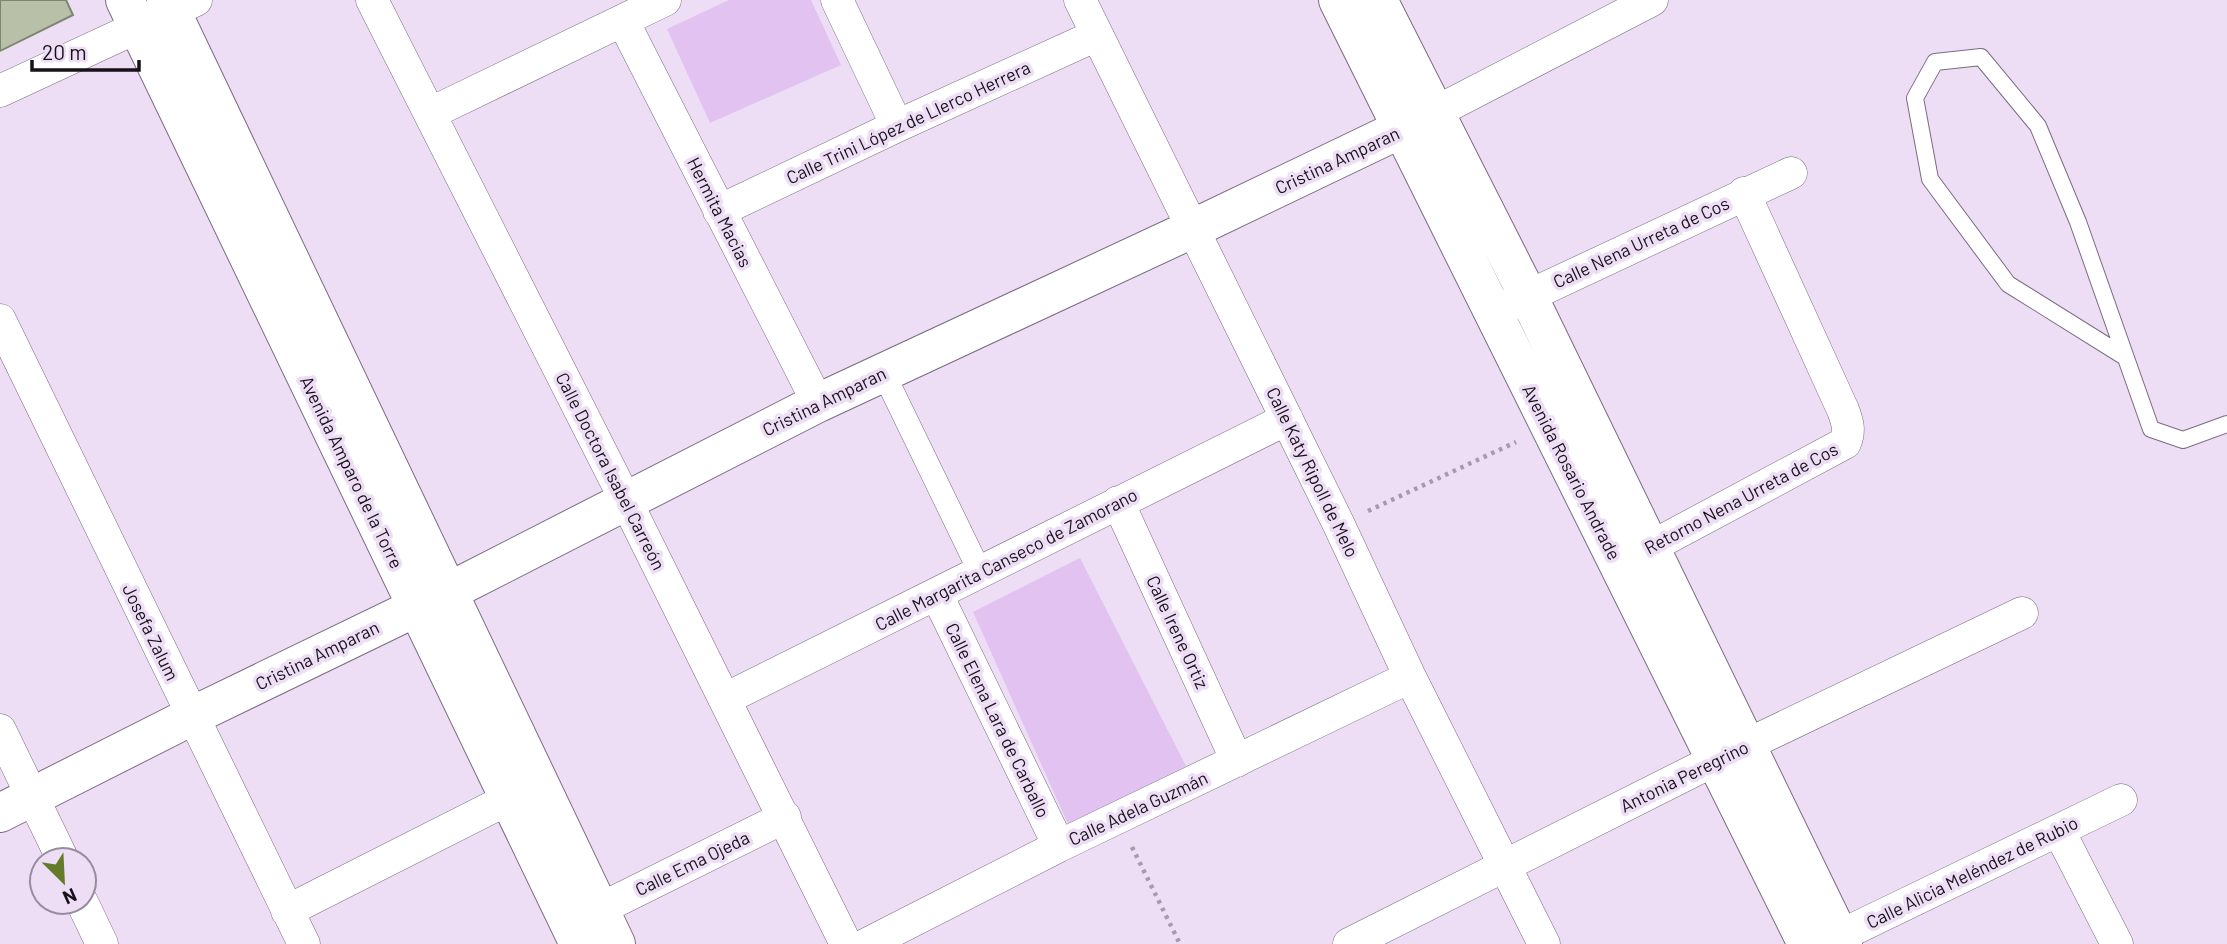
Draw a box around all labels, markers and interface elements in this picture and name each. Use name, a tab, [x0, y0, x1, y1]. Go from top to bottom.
scale bar	[32, 28, 138, 72]
text: 20 m	[42, 39, 87, 64]
street label: Calle Trini López de Llerco Herrera	[783, 56, 1033, 188]
street label: Cristina Amparan	[1271, 122, 1403, 198]
street label: Hermita Macias	[683, 153, 757, 271]
street label: Calle Nena Urreta de Cos	[1550, 192, 1732, 292]
street label: Cristina Amparan	[759, 362, 889, 440]
street label: Calle Doctora Isabel Carreón	[552, 369, 670, 573]
street label: Avenida Amparo de la Torre	[296, 372, 408, 572]
street label: Avenida Rosario Andrade	[1518, 381, 1626, 563]
street label: Calle Katy Ripoll de Melo	[1262, 383, 1364, 561]
street label: Retorno Nena Urreta de Cos	[1640, 438, 1842, 558]
street label: Calle Margarita Canseco de Zamorano	[871, 483, 1141, 635]
street label: Calle Irene Ortiz	[1142, 572, 1214, 692]
street label: Josefa Zalum	[118, 580, 184, 684]
street label: Cristina Amparan	[252, 616, 382, 694]
street label: Calle Elena Lara de Carballo	[941, 619, 1055, 821]
street label: Antonia Peregrino	[1616, 735, 1752, 817]
street label: Calle Adela Guzmán	[1065, 766, 1211, 850]
street label: Calle Alicia Meléndez de Rubio	[1863, 811, 2081, 933]
street label: Calle Ema Ojeda	[631, 826, 753, 900]
north arrow	[28, 846, 98, 916]
text: N	[60, 884, 81, 910]

